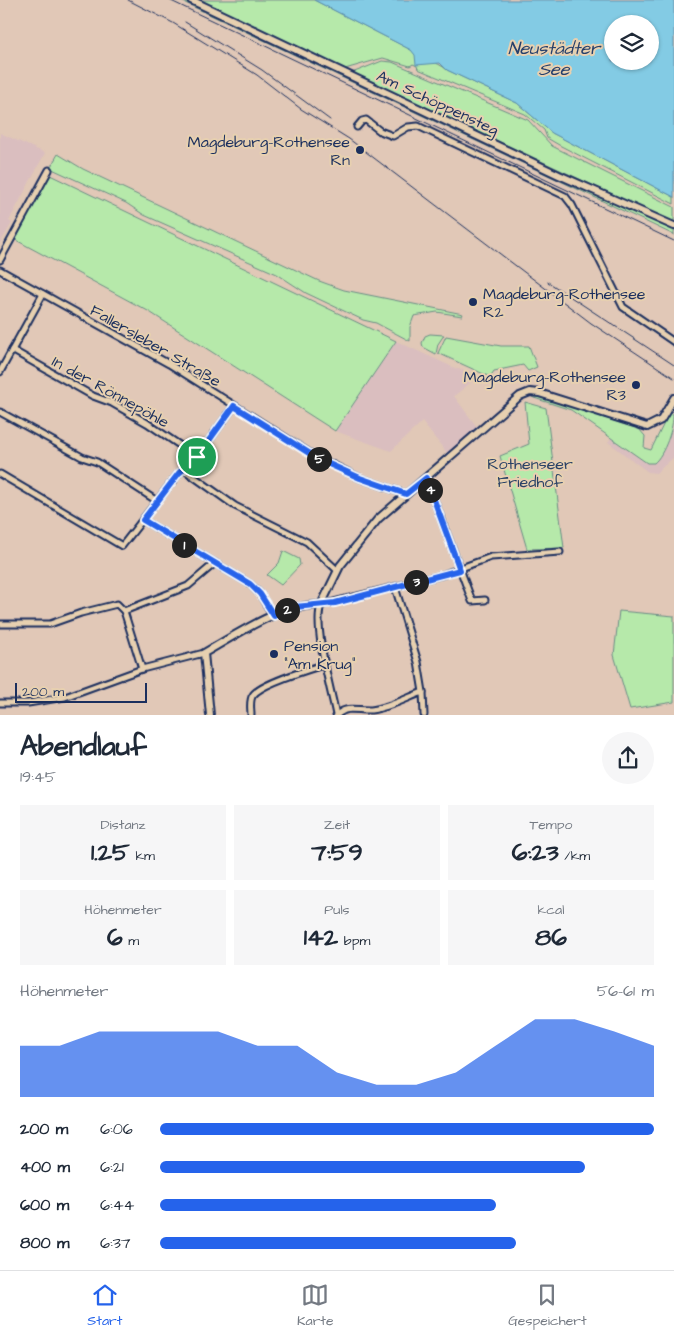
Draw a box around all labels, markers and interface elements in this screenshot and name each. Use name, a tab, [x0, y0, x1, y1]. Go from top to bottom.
map controls	[604, 15, 659, 70]
button: layers	[604, 15, 659, 70]
water label: Neustädter See	[508, 36, 602, 82]
street label: Am Schöppensteg	[373, 65, 502, 142]
place label: Magdeburg-Rothensee Rn	[188, 131, 350, 171]
marker: Magdeburg-Rothensee Rn	[354, 144, 366, 156]
place label: Magdeburg-Rothensee R2	[483, 283, 646, 323]
marker: Magdeburg-Rothensee R2	[467, 296, 479, 308]
street label: Fallersleber Straße	[86, 299, 225, 392]
street label: In der Rönnepöhle	[48, 351, 173, 433]
place label: Magdeburg-Rothensee R3	[464, 366, 626, 406]
marker: Magdeburg-Rothensee R3	[630, 379, 642, 391]
pin	[176, 436, 218, 478]
icon: arrive	[183, 443, 211, 471]
pin: 5	[306, 446, 332, 472]
text: 5	[315, 449, 324, 469]
park label: Rothenseer Friedhof	[487, 453, 573, 493]
pin: 4	[418, 478, 442, 502]
text: 4	[426, 480, 435, 500]
pin: 1	[172, 532, 196, 558]
text: 1	[184, 535, 185, 555]
pin: 3	[404, 570, 428, 594]
text: 3	[413, 572, 420, 592]
pin: 2	[274, 598, 300, 622]
text: 2	[283, 600, 292, 620]
place label: Pension "Am Krug"	[284, 635, 356, 676]
marker: Pension "Am Krug"	[268, 648, 280, 660]
scale bar	[15, 680, 148, 703]
text: 200 m	[22, 682, 64, 702]
text: Abendlauf	[20, 727, 147, 766]
button: share	[602, 732, 654, 784]
text: 19:45	[20, 766, 56, 788]
text: Distanz	[101, 815, 145, 835]
text: Zeit	[324, 815, 350, 835]
text: Tempo	[530, 815, 572, 835]
text: 1.25	[91, 835, 130, 870]
text: 7:59	[311, 835, 363, 870]
text: 6:23	[512, 835, 559, 870]
text: km	[130, 846, 155, 866]
text: /km	[559, 846, 590, 866]
text: Höhenmeter	[84, 900, 162, 920]
text: Puls	[324, 900, 350, 920]
text: kcal	[538, 900, 564, 920]
text: 6	[107, 920, 123, 955]
text: 142	[304, 920, 338, 955]
text: 86	[535, 920, 567, 955]
text: m	[123, 931, 139, 951]
text: bpm	[338, 931, 370, 951]
text: Höhenmeter	[20, 980, 108, 1002]
text: 56–61 m	[597, 980, 654, 1002]
text: 200 m	[20, 1118, 68, 1140]
text: 6:06	[100, 1118, 133, 1140]
text: 400 m	[20, 1156, 70, 1178]
text: 6:21	[100, 1156, 124, 1178]
text: 600 m	[20, 1194, 69, 1216]
text: 6:44	[100, 1194, 134, 1216]
text: 800 m	[20, 1232, 69, 1254]
text: 6:37	[100, 1232, 131, 1254]
tab: Start	[87, 1281, 122, 1331]
tab: Karte	[297, 1281, 334, 1331]
tab: Gespeichert	[508, 1281, 587, 1331]

